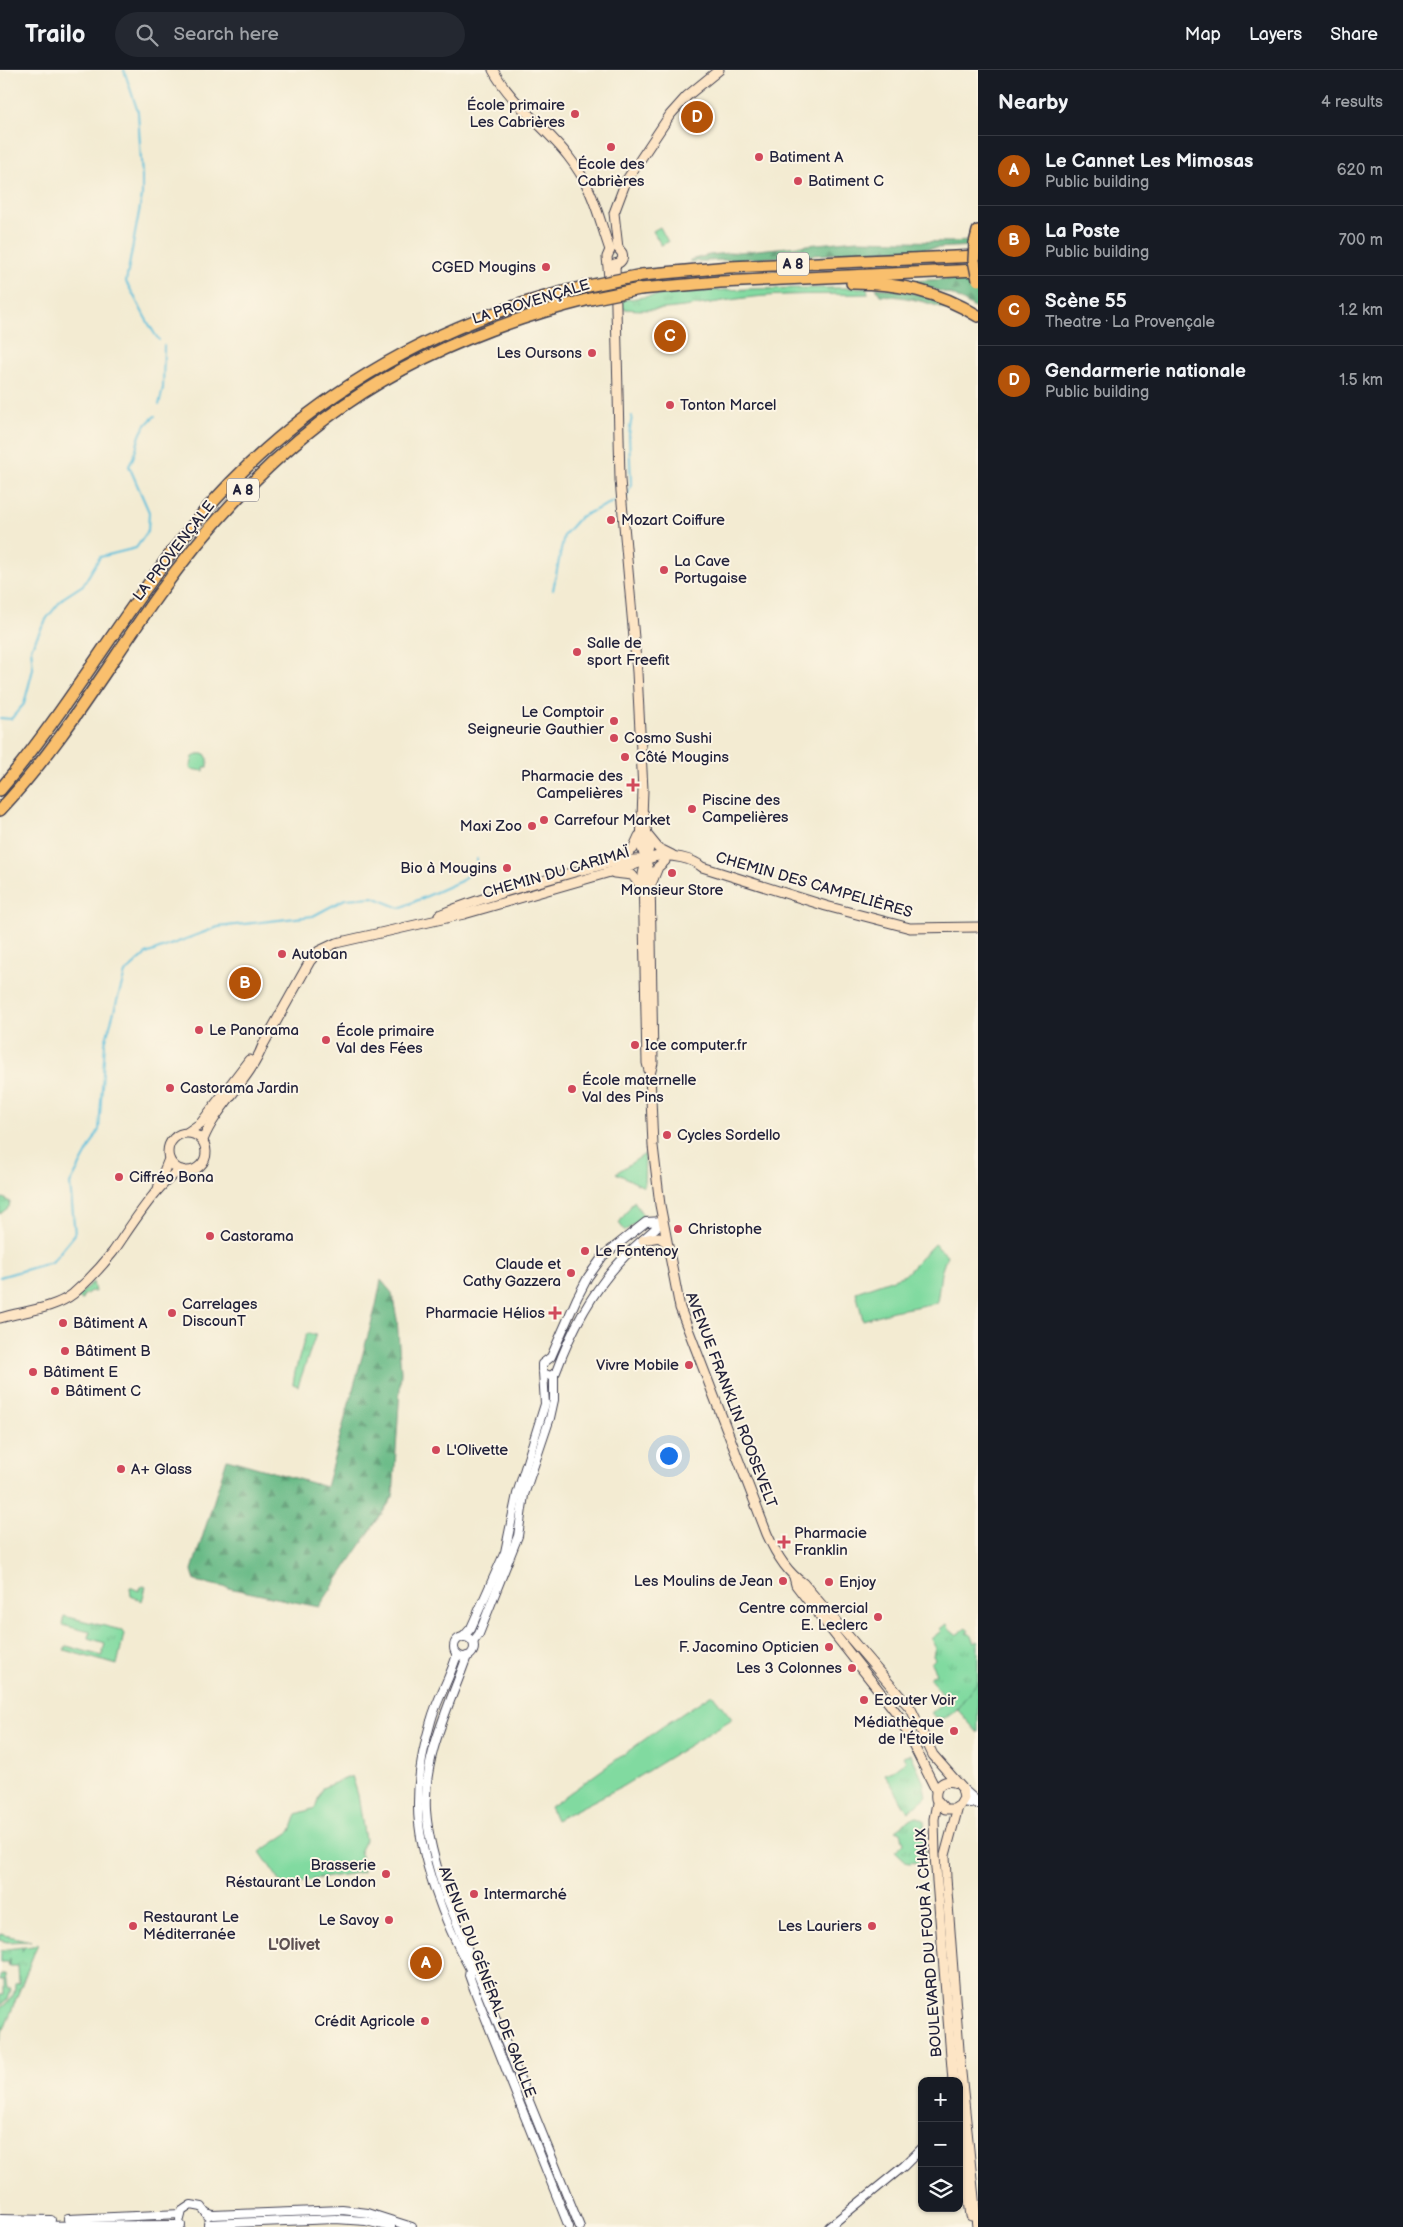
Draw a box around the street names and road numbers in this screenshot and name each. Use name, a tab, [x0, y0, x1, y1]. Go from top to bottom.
road number: A 8	[777, 252, 809, 275]
street label: LA PROVENÇALE	[470, 275, 592, 329]
road number: A 8	[227, 478, 259, 502]
street label: LA PROVENÇALE	[129, 497, 219, 605]
street label: CHEMIN DU CARIMAÏ	[480, 843, 632, 903]
street label: CHEMIN DES CAMPELIÈRES	[713, 848, 915, 922]
street label: AVENUE FRANKLIN ROOSEVELT	[681, 1290, 781, 1510]
street label: BOULEVARD DU FOUR À CHAUX	[911, 1827, 946, 2058]
street label: AVENUE DU GÉNÉRAL DE GAULLE	[434, 1864, 540, 2100]

